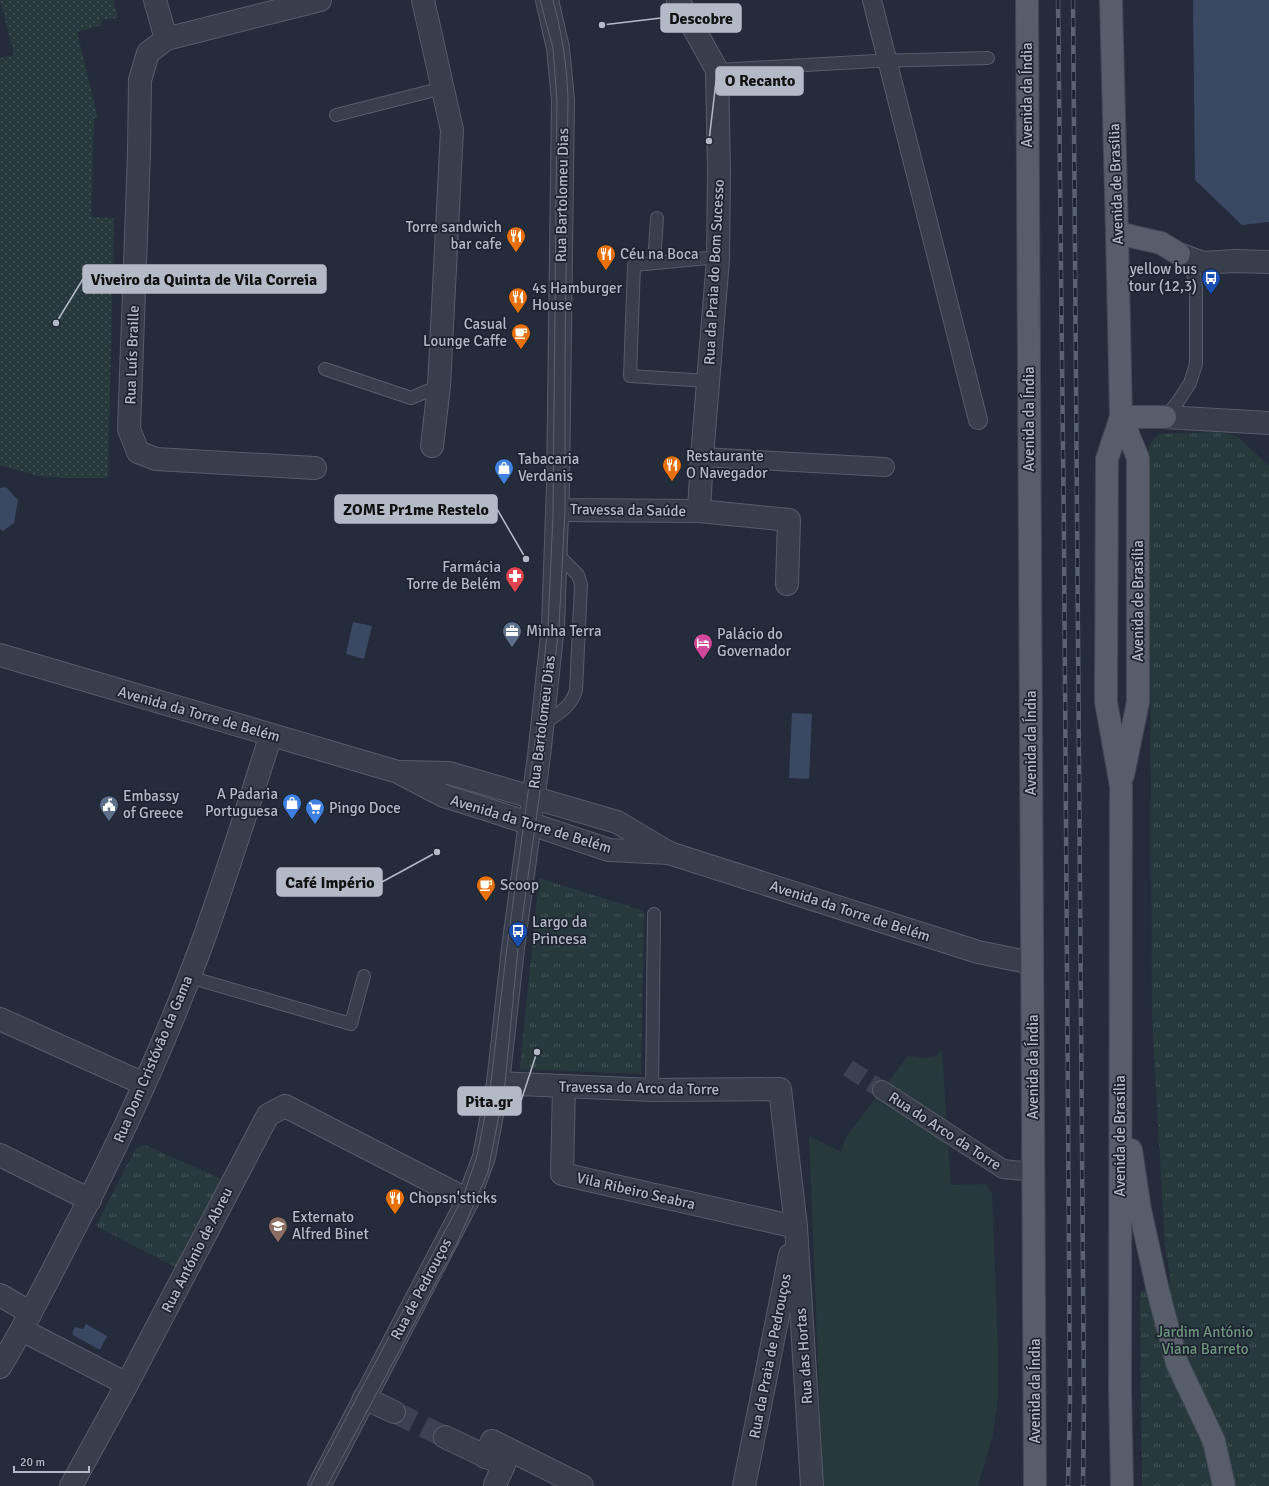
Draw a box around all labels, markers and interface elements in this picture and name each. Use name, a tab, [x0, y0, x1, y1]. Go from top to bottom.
callout: Descobre	[661, 4, 741, 32]
text: Descobre	[669, 9, 733, 29]
street label: Avenida da Índia	[1017, 42, 1036, 148]
callout: O Recanto	[716, 67, 803, 95]
text: O Recanto	[725, 71, 795, 91]
street label: Avenida de Brasília	[1105, 123, 1127, 245]
street label: Rua Bartolomeu Dias	[552, 127, 572, 262]
street label: Rua da Praia do Bom Sucesso	[700, 178, 728, 365]
place label: Torre sandwich bar cafe	[406, 218, 502, 253]
restaurant icon: Torre sandwich bar cafe	[505, 225, 527, 253]
restaurant icon: Céu na Boca	[595, 243, 617, 271]
place label: Céu na Boca	[620, 245, 699, 263]
place label: yellow bus tour (12,3)	[1129, 260, 1197, 295]
callout: Viveiro da Quinta de Vila Correia	[83, 265, 326, 293]
bus stop icon: yellow bus tour (12,3)	[1200, 267, 1222, 295]
text: Viveiro da Quinta de Vila Correia	[91, 270, 317, 290]
place label: 4s Hamburger House	[532, 279, 623, 314]
restaurant icon: 4s Hamburger House	[507, 286, 529, 314]
street label: Rua Luís Braille	[121, 305, 143, 405]
place label: Casual Lounge Caffe	[423, 315, 507, 350]
cafe icon: Casual Lounge Caffe	[510, 322, 532, 350]
street label: Avenida da Índia	[1019, 366, 1038, 472]
place label: Restaurante O Navegador	[686, 447, 768, 482]
place label: Tabacaria Verdanis	[518, 450, 579, 485]
restaurant icon: Restaurante O Navegador	[661, 454, 683, 482]
shop icon: Tabacaria Verdanis	[493, 457, 515, 485]
callout: ZOME Pr1me Restelo	[335, 495, 497, 523]
text: ZOME Pr1me Restelo	[343, 500, 489, 520]
street label: Travessa da Saúde	[570, 500, 686, 520]
street label: Avenida de Brasília	[1129, 540, 1147, 662]
place label: Farmácia Torre de Belém	[406, 558, 501, 593]
pharmacy icon: Farmácia Torre de Belém	[504, 565, 526, 593]
office icon: Minha Terra	[501, 620, 523, 648]
place label: Minha Terra	[526, 622, 602, 640]
place label: Palácio do Governador	[717, 625, 791, 660]
hotel icon: Palácio do Governador	[692, 632, 714, 660]
street label: Rua Bartolomeu Dias	[525, 654, 559, 790]
street label: Avenida da Torre de Belém	[116, 682, 282, 746]
street label: Avenida da Índia	[1021, 690, 1040, 796]
place label: A Padaria Portuguesa	[205, 785, 278, 820]
place label: Embassy of Greece	[123, 787, 183, 822]
street label: Avenida da Torre de Belém	[448, 791, 614, 857]
shop icon: A Padaria Portuguesa	[281, 792, 303, 820]
public building icon: Embassy of Greece	[98, 794, 120, 822]
supermarket icon: Pingo Doce	[304, 797, 326, 825]
place label: Pingo Doce	[329, 799, 401, 817]
callout: Café Império	[277, 868, 382, 896]
text: Café Império	[285, 873, 375, 893]
cafe icon: Scoop	[475, 874, 497, 902]
place label: Scoop	[500, 876, 539, 894]
street label: Avenida da Torre de Belém	[768, 877, 933, 945]
place label: Largo da Princesa	[532, 913, 587, 948]
bus stop icon: Largo da Princesa	[507, 920, 529, 948]
street label: Rua Dom Cristóvão da Gama	[110, 973, 196, 1145]
street label: Avenida da Índia	[1023, 1014, 1042, 1120]
street label: Avenida de Brasília	[1111, 1075, 1129, 1197]
street label: Travessa do Arco da Torre	[559, 1078, 719, 1098]
callout: Pita.gr	[458, 1087, 521, 1115]
street label: Rua do Arco da Torre	[885, 1088, 1005, 1174]
text: Pita.gr	[465, 1092, 514, 1112]
street label: Vila Ribeiro Seabra	[575, 1169, 697, 1213]
street label: Rua António de Abreu	[158, 1184, 236, 1316]
restaurant icon: Chopsn'sticks	[384, 1187, 406, 1215]
place label: Chopsn'sticks	[409, 1189, 497, 1207]
place label: Externato Alfred Binet	[292, 1208, 369, 1243]
school or university icon: Externato Alfred Binet	[267, 1215, 289, 1243]
street label: Rua de Pedrouços	[387, 1235, 456, 1343]
street label: Rua da Praia de Pedrouços	[745, 1272, 795, 1440]
street label: Rua das Hortas	[792, 1307, 816, 1405]
park label: Jardim António Viana Barreto	[1157, 1323, 1254, 1358]
street label: Avenida da Índia	[1025, 1338, 1044, 1444]
scale bar	[14, 1448, 89, 1474]
text: 20 m	[20, 1455, 45, 1470]

